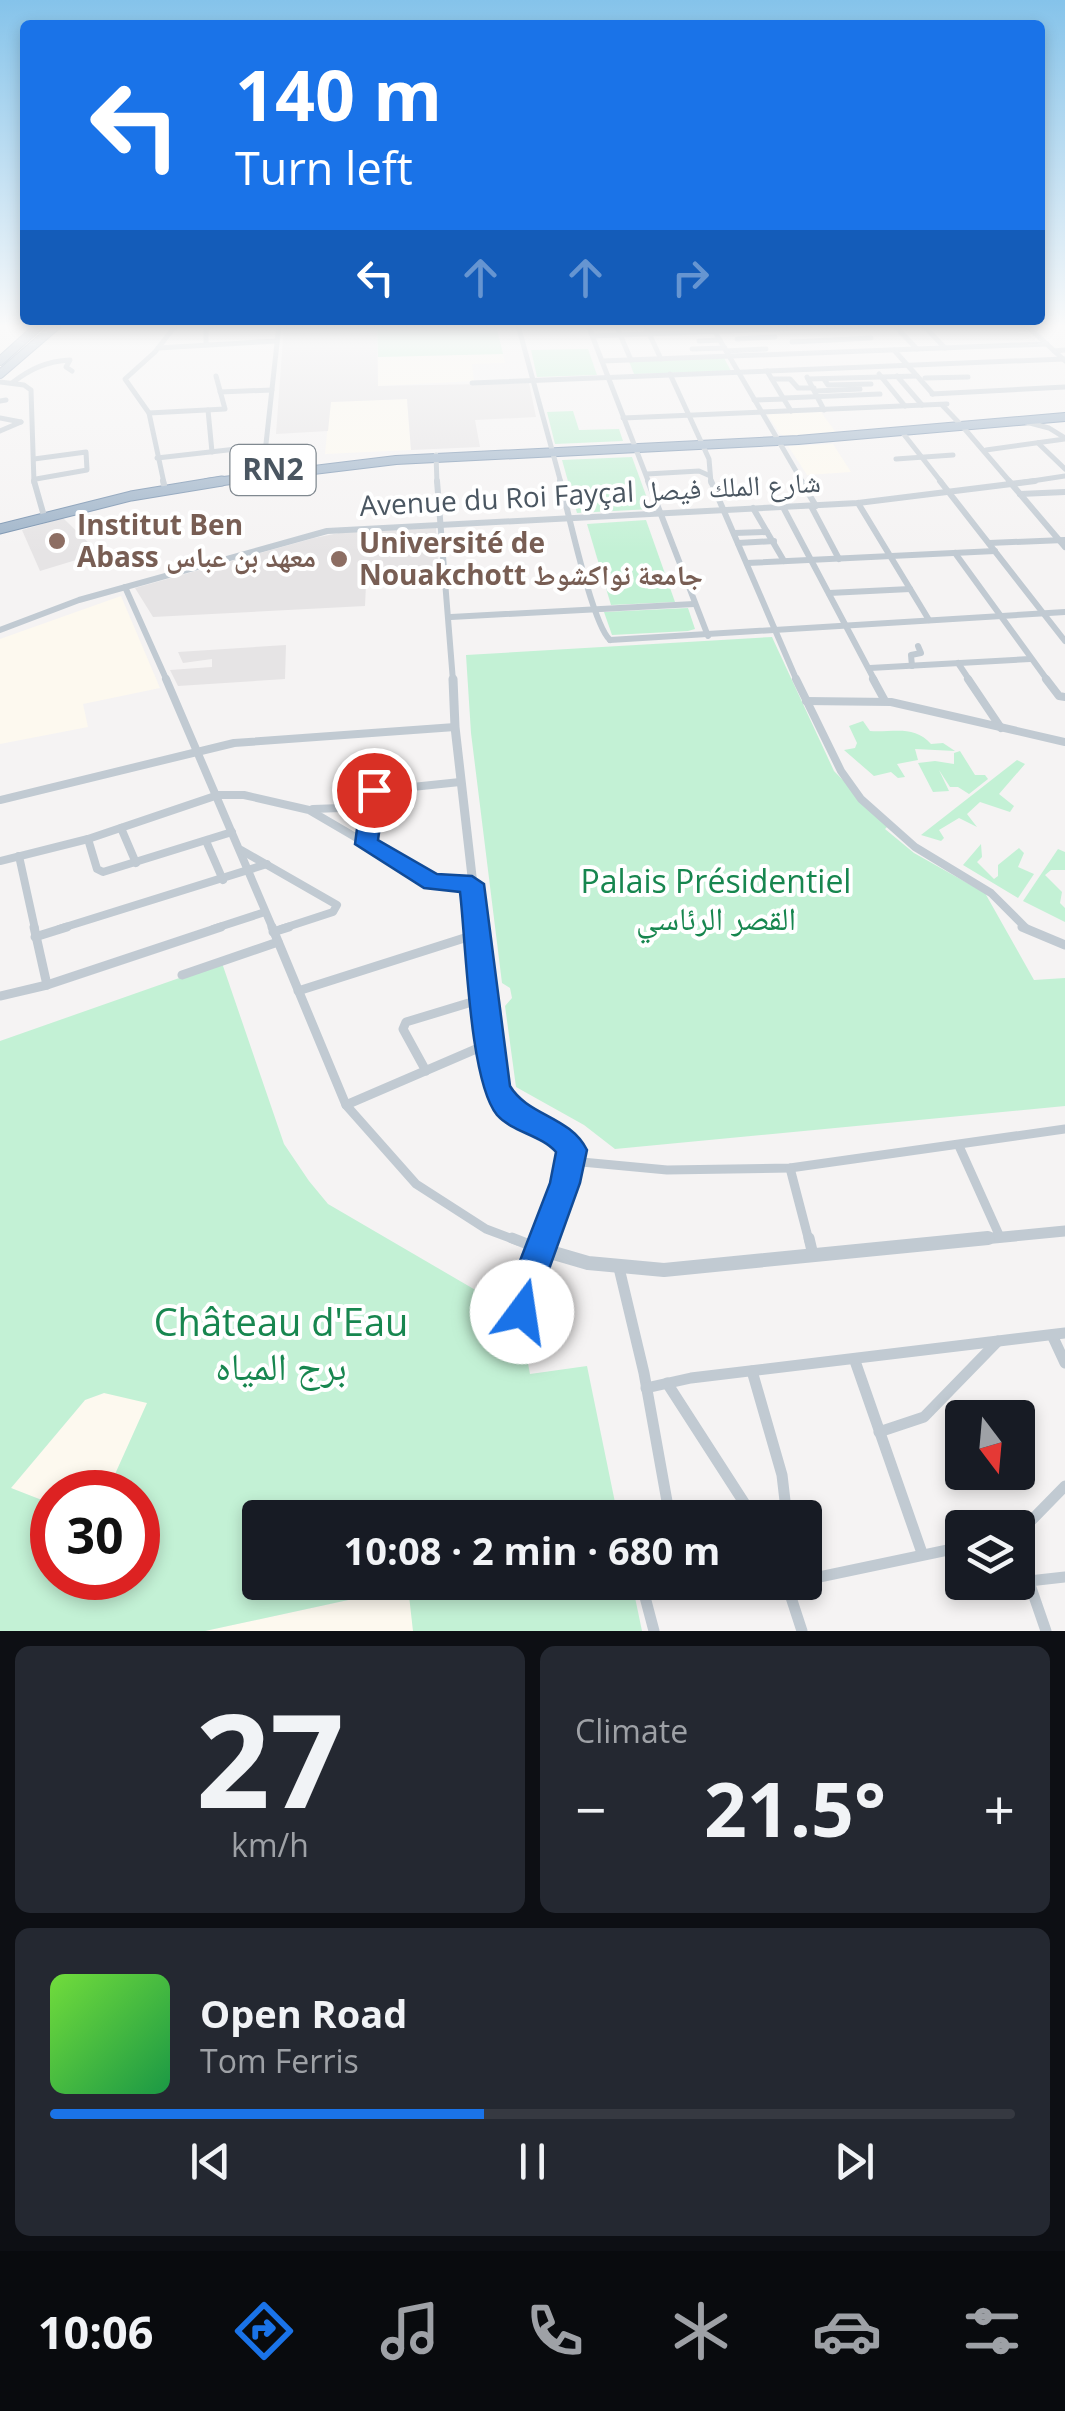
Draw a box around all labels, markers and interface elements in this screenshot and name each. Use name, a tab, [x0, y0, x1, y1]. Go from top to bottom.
text: 140 m	[235, 46, 442, 142]
icon: left	[70, 60, 200, 190]
text: Turn left	[235, 137, 413, 198]
icon: left	[348, 250, 403, 305]
icon: ahead	[453, 250, 508, 305]
icon: ahead	[558, 250, 613, 305]
icon: right	[663, 250, 718, 305]
road number: RN2	[230, 445, 316, 495]
street label: Avenue du Roi Fayçal شارع الملك فيصل	[358, 462, 822, 524]
place label: Institut Ben Abass معهد بن عباس	[77, 505, 316, 575]
place label: Université de Nouakchott جامعة نواكشوط	[359, 523, 703, 593]
marker: Institut Ben Abass معهد بن عباس	[46, 530, 68, 552]
marker: Université de Nouakchott جامعة نواكشوط	[328, 548, 350, 570]
pin	[332, 748, 417, 833]
icon: arrive	[347, 763, 402, 818]
park label: Palais Présidentiel القصر الرئاسي	[581, 859, 851, 944]
position arrow	[470, 1260, 574, 1364]
park label: Château d'Eau برج المياه	[154, 1295, 408, 1391]
north arrow	[945, 1400, 1035, 1490]
map controls	[945, 1400, 1035, 1600]
speed limit sign: 30	[30, 1470, 160, 1600]
button: layers	[945, 1510, 1035, 1600]
text: 10:08 · 2 min · 680 m	[344, 1524, 720, 1576]
text: 27	[196, 1669, 344, 1846]
text: Climate	[575, 1709, 688, 1752]
text: 21.5°	[704, 1757, 886, 1859]
text: −	[575, 1771, 606, 1846]
text: +	[984, 1771, 1015, 1846]
text: km/h	[231, 1823, 309, 1866]
text: Open Road	[200, 1987, 407, 2039]
text: Tom Ferris	[200, 2039, 359, 2082]
icon: previous	[183, 2134, 238, 2189]
icon: pause	[505, 2134, 560, 2189]
icon: next	[827, 2134, 882, 2189]
icon: directions	[229, 2296, 299, 2366]
icon: music	[375, 2296, 445, 2366]
icon: phone	[520, 2296, 590, 2366]
icon: climate	[666, 2296, 736, 2366]
icon: car	[812, 2296, 882, 2366]
icon: filters	[957, 2296, 1027, 2366]
text: 10:06	[38, 2301, 154, 2362]

